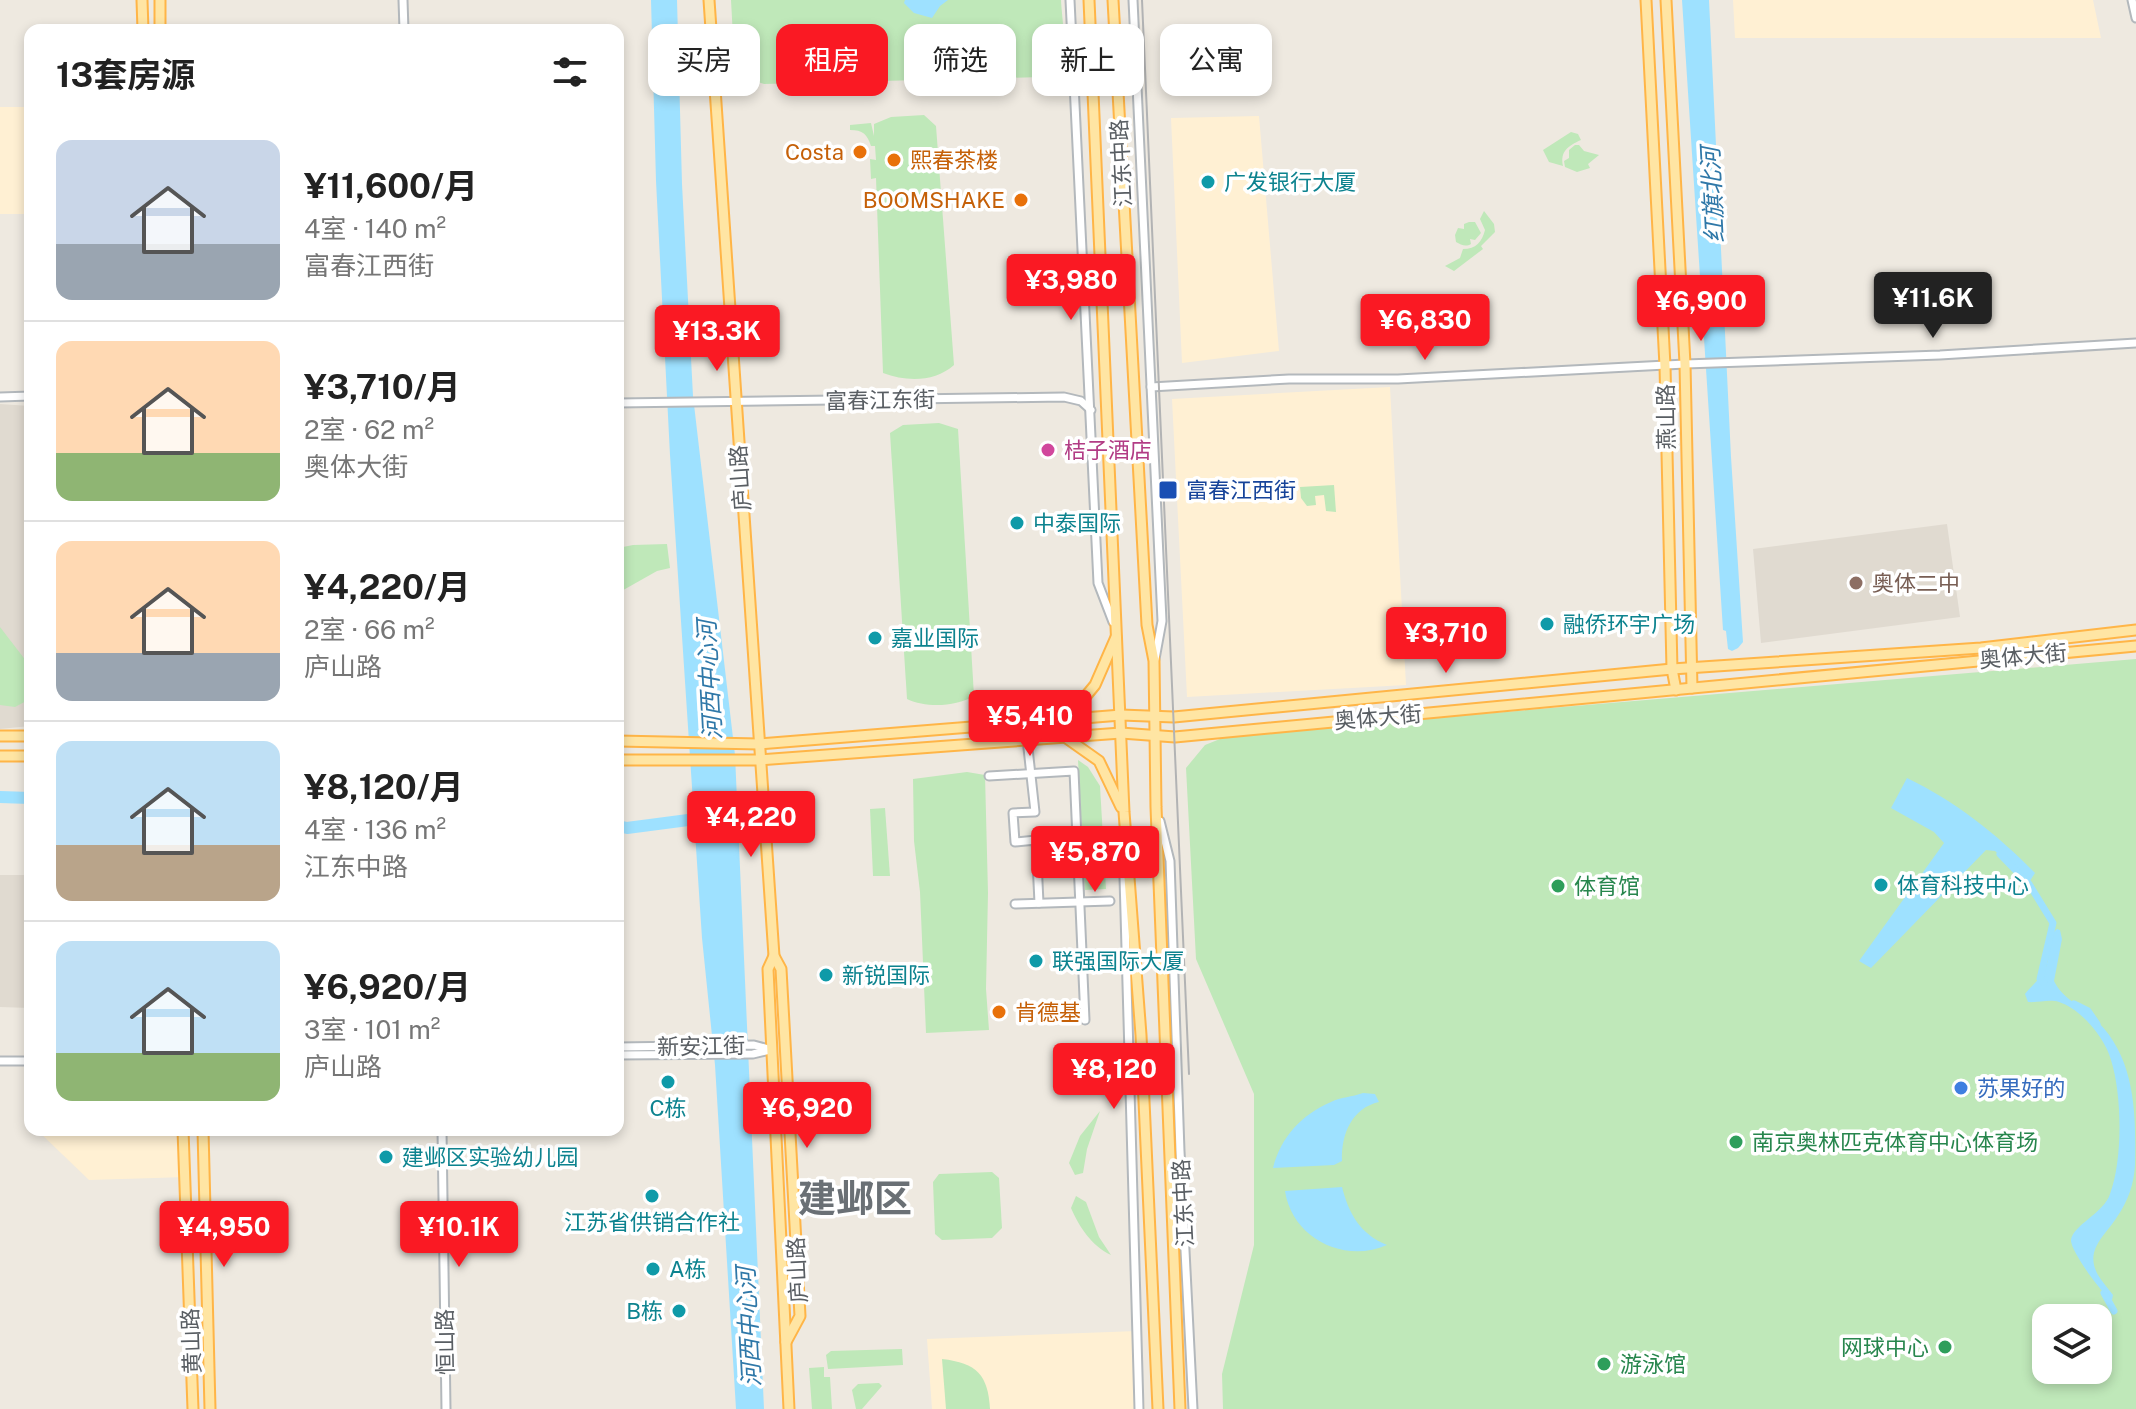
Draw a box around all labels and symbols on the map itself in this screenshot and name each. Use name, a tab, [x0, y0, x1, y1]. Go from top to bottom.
street label: 江东中路	[1106, 118, 1136, 208]
place label: Costa	[785, 139, 844, 165]
water label: 红旗北河	[1695, 142, 1728, 244]
marker: Costa	[851, 143, 869, 161]
place label: 熙春茶楼	[910, 147, 998, 173]
marker: 熙春茶楼	[885, 151, 903, 169]
place label: 广发银行大厦	[1224, 169, 1356, 195]
marker: 广发银行大厦	[1199, 173, 1217, 191]
place label: BOOMSHAKE	[863, 187, 1005, 213]
marker: BOOMSHAKE	[1012, 191, 1030, 209]
pin: ¥3,980	[1006, 254, 1136, 322]
pin: ¥11.6K	[1868, 272, 1998, 340]
pin: ¥6,900	[1636, 275, 1766, 343]
pin: ¥6,830	[1360, 294, 1490, 362]
pin: ¥13.3K	[652, 305, 782, 373]
street label: 燕山路	[1652, 384, 1680, 450]
street label: 富春江东街	[825, 386, 935, 414]
place label: 桔子酒店	[1064, 437, 1152, 463]
marker: 桔子酒店	[1039, 441, 1057, 459]
street label: 庐山路	[725, 444, 755, 512]
place label: 富春江西街	[1186, 477, 1296, 503]
marker: 富春江西街	[1157, 479, 1179, 501]
place label: 中泰国际	[1033, 510, 1121, 536]
marker: 中泰国际	[1008, 514, 1026, 532]
place label: 奥体二中	[1872, 570, 1960, 596]
marker: 奥体二中	[1847, 574, 1865, 592]
pin: ¥3,710	[1381, 607, 1511, 675]
place label: 融侨环宇广场	[1563, 611, 1695, 637]
water label: 河西中心河	[692, 615, 726, 741]
marker: 融侨环宇广场	[1538, 615, 1556, 633]
place label: 嘉业国际	[891, 625, 979, 651]
marker: 嘉业国际	[866, 629, 884, 647]
street label: 奥体大街	[1978, 639, 2068, 673]
pin: ¥5,410	[965, 690, 1095, 758]
street label: 奥体大街	[1333, 700, 1423, 734]
pin: ¥4,220	[686, 791, 816, 859]
pin: ¥5,870	[1030, 826, 1160, 894]
place label: 体育科技中心	[1897, 872, 2029, 898]
place label: 体育馆	[1574, 873, 1640, 899]
marker: 体育科技中心	[1872, 876, 1890, 894]
marker: 体育馆	[1549, 877, 1567, 895]
place label: 联强国际大厦	[1052, 948, 1184, 974]
marker: 联强国际大厦	[1027, 952, 1045, 970]
place label: 新锐国际	[842, 962, 930, 988]
marker: 新锐国际	[817, 966, 835, 984]
place label: 肯德基	[1015, 999, 1081, 1025]
marker: 肯德基	[990, 1003, 1008, 1021]
street label: 新安江街	[657, 1032, 745, 1060]
pin: ¥8,120	[1049, 1043, 1179, 1111]
marker: C栋	[659, 1073, 677, 1091]
place label: 苏果好的	[1977, 1075, 2065, 1101]
marker: 苏果好的	[1952, 1079, 1970, 1097]
pin: ¥6,920	[742, 1082, 872, 1150]
place label: C栋	[649, 1095, 687, 1121]
place label: 南京奥林匹克体育中心体育场	[1752, 1129, 2038, 1155]
marker: 南京奥林匹克体育中心体育场	[1727, 1133, 1745, 1151]
place label: 建邺区实验幼儿园	[402, 1144, 578, 1170]
marker: 建邺区实验幼儿园	[377, 1148, 395, 1166]
street label: 江东中路	[1168, 1158, 1198, 1248]
district label: 建邺区	[798, 1176, 912, 1221]
marker: 江苏省供销合作社	[643, 1187, 661, 1205]
pin: ¥4,950	[159, 1201, 289, 1269]
pin: ¥10.1K	[394, 1201, 524, 1269]
place label: 江苏省供销合作社	[564, 1209, 740, 1235]
street label: 庐山路	[782, 1236, 812, 1304]
place label: A栋	[669, 1256, 707, 1282]
marker: A栋	[644, 1260, 662, 1278]
water label: 河西中心河	[731, 1262, 765, 1388]
place label: B栋	[626, 1298, 663, 1324]
marker: B栋	[670, 1302, 688, 1320]
street label: 黄山路	[177, 1308, 205, 1374]
street label: 恒山路	[431, 1309, 459, 1375]
place label: 网球中心	[1841, 1334, 1929, 1360]
marker: 网球中心	[1936, 1338, 1954, 1356]
place label: 游泳馆	[1620, 1351, 1686, 1377]
marker: 游泳馆	[1595, 1355, 1613, 1373]

